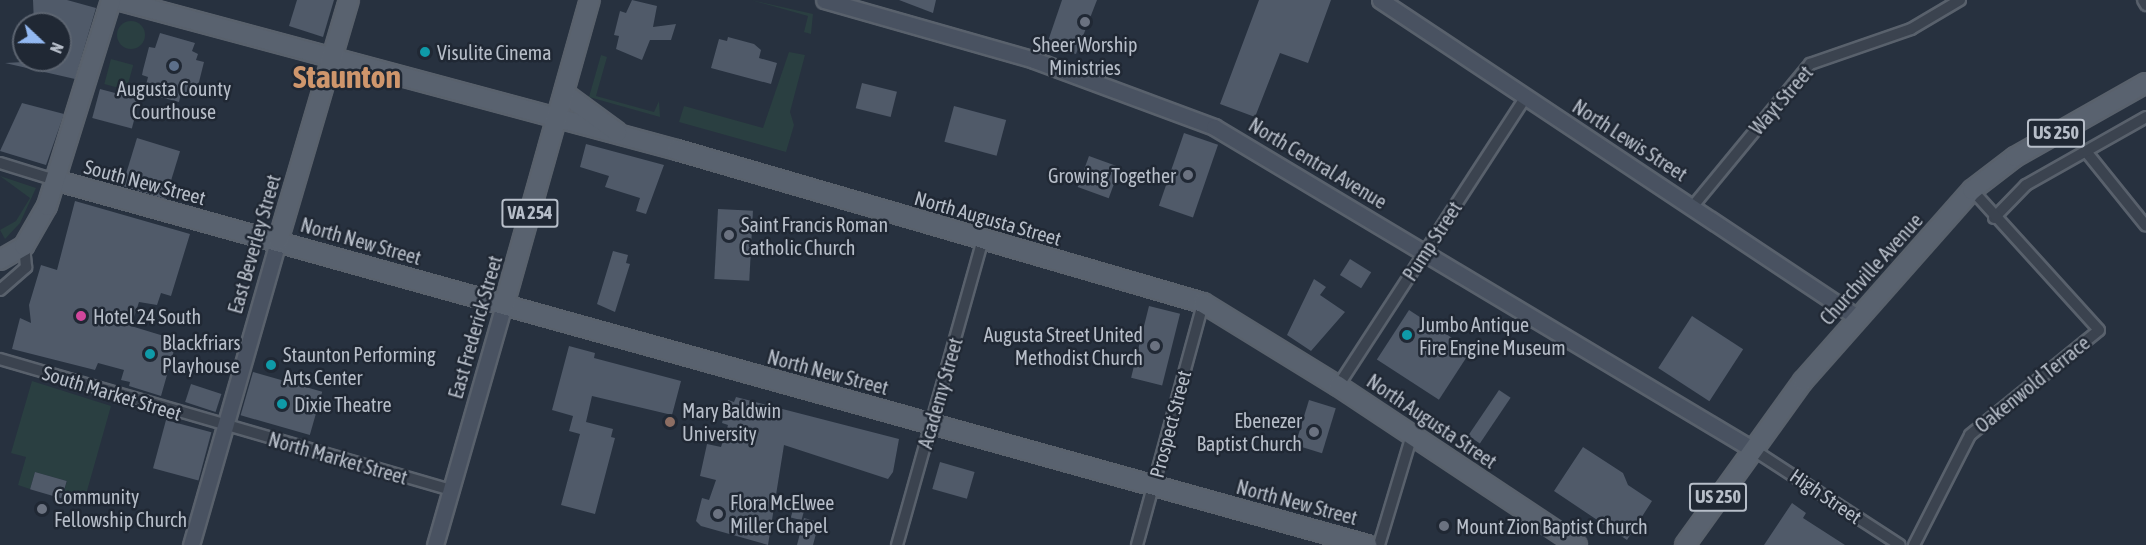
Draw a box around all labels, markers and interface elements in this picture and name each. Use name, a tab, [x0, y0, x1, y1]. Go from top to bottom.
north arrow	[12, 12, 72, 72]
marker: Sheer Worship Ministries	[1078, 15, 1092, 29]
place label: Sheer Worship Ministries	[1033, 32, 1137, 79]
text: N	[47, 40, 67, 56]
place label: Visulite Cinema	[437, 40, 551, 64]
marker: Visulite Cinema	[418, 45, 432, 59]
district label: Staunton	[293, 58, 401, 96]
marker: Augusta County Courthouse	[167, 59, 181, 73]
street label: Wayt Street	[1744, 60, 1818, 140]
place label: Augusta County Courthouse	[117, 76, 231, 123]
street label: North Lewis Street	[1568, 94, 1692, 186]
street label: North Central Avenue	[1245, 112, 1391, 214]
road number: US 250	[2026, 118, 2086, 148]
street label: South New Street	[82, 154, 208, 210]
place label: Growing Together	[1048, 163, 1176, 187]
marker: Growing Together	[1181, 168, 1195, 182]
street label: East Beverley Street	[223, 172, 285, 316]
street label: North Augusta Street	[912, 186, 1064, 250]
street label: Pump Street	[1397, 197, 1467, 285]
road number: VA 254	[500, 198, 560, 228]
street label: Churchville Avenue	[1815, 208, 1927, 330]
street label: North New Street	[298, 212, 424, 270]
place label: Saint Francis Roman Catholic Church	[741, 212, 888, 259]
marker: Saint Francis Roman Catholic Church	[722, 228, 736, 242]
street label: East Frederick Street	[443, 253, 507, 401]
place label: Hotel 24 South	[93, 304, 201, 328]
marker: Hotel 24 South	[74, 309, 88, 323]
place label: Jumbo Antique Fire Engine Museum	[1419, 312, 1566, 359]
place label: Augusta Street United Methodist Church	[984, 322, 1143, 369]
marker: Jumbo Antique Fire Engine Museum	[1400, 328, 1414, 342]
place label: Blackfriars Playhouse	[162, 330, 241, 377]
street label: Oakenwold Terrace	[1970, 330, 2094, 438]
street label: Academy Street	[913, 335, 967, 451]
marker: Augusta Street United Methodist Church	[1148, 339, 1162, 353]
place label: Staunton Performing Arts Center	[283, 342, 436, 389]
street label: North New Street	[765, 344, 891, 400]
marker: Blackfriars Playhouse	[143, 347, 157, 361]
marker: Staunton Performing Arts Center	[264, 358, 278, 372]
street label: South Market Street	[40, 360, 184, 426]
street label: Prospect Street	[1144, 368, 1196, 480]
street label: North Augusta Street	[1362, 369, 1502, 473]
place label: Dixie Theatre	[294, 392, 391, 416]
marker: Dixie Theatre	[275, 397, 289, 411]
place label: Mary Baldwin University	[682, 398, 781, 445]
place label: Ebenezer Baptist Church	[1196, 408, 1302, 455]
marker: Mary Baldwin University	[663, 415, 677, 429]
marker: Ebenezer Baptist Church	[1307, 425, 1321, 439]
street label: North Market Street	[266, 427, 410, 489]
street label: High Street	[1786, 463, 1866, 529]
street label: North New Street	[1234, 474, 1360, 530]
road number: US 250	[1688, 482, 1748, 512]
place label: Community Fellowship Church	[54, 485, 187, 532]
place label: Flora McElwee Miller Chapel	[730, 490, 834, 537]
marker: Community Fellowship Church	[35, 502, 49, 516]
marker: Flora McElwee Miller Chapel	[711, 507, 725, 521]
place label: Mount Zion Baptist Church	[1456, 514, 1648, 538]
marker: Mount Zion Baptist Church	[1437, 519, 1451, 533]

